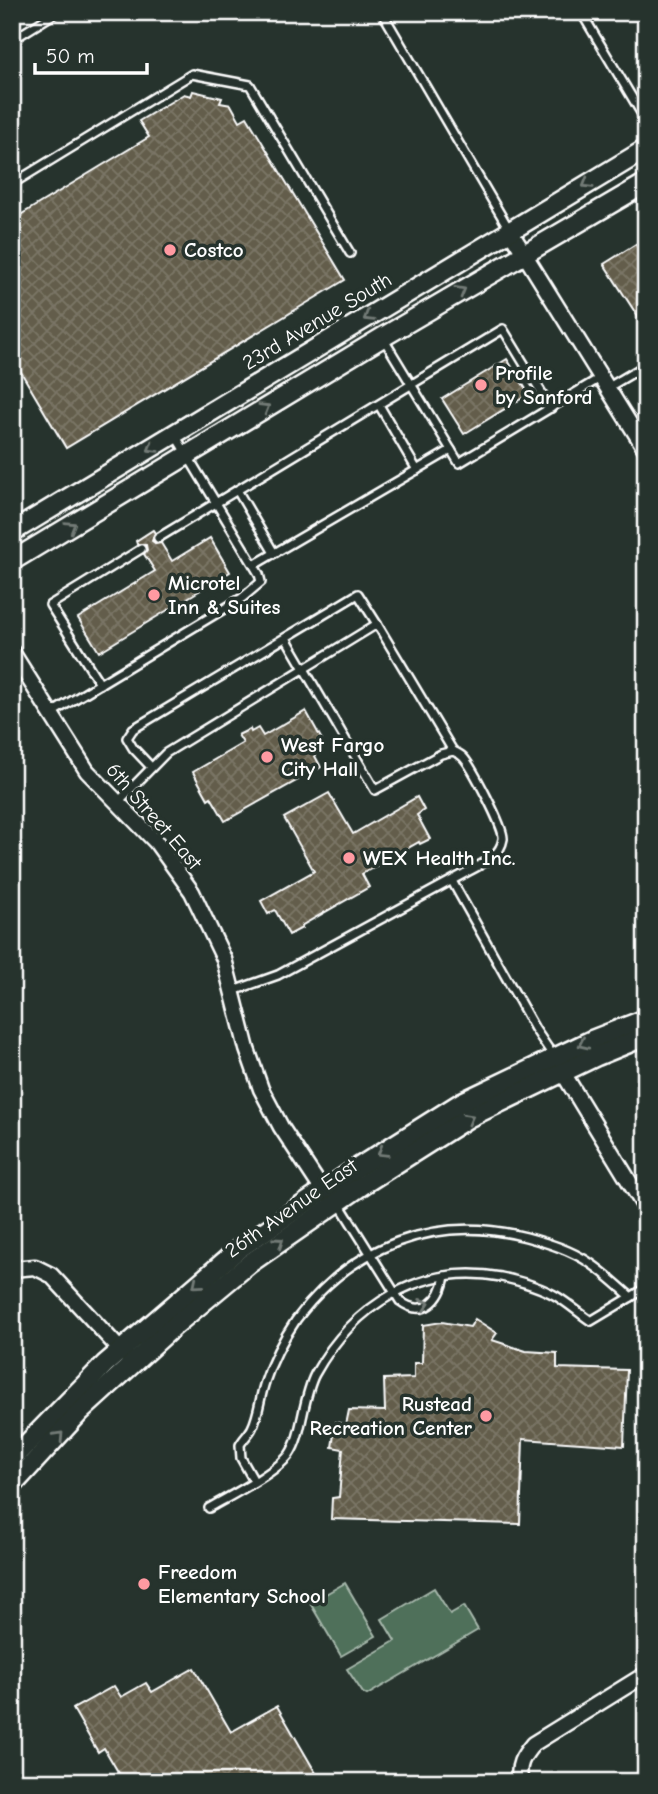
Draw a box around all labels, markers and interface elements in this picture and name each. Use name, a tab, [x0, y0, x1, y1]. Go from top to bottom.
scale bar	[35, 32, 147, 76]
text: 50 m	[46, 44, 95, 68]
one-way arrow	[582, 176, 595, 189]
place label: Costco	[184, 238, 244, 262]
marker: Costco	[162, 242, 178, 258]
street label: 23rd Avenue South	[238, 267, 396, 375]
one-way arrow	[453, 287, 466, 300]
one-way arrow	[362, 309, 375, 322]
place label: Profile by Sanford	[495, 361, 592, 409]
marker: Profile by Sanford	[473, 377, 489, 393]
one-way arrow	[258, 404, 271, 417]
one-way arrow	[147, 439, 160, 452]
one-way arrow	[63, 521, 76, 534]
place label: Microtel Inn & Suites	[168, 571, 281, 619]
marker: Microtel Inn & Suites	[146, 587, 162, 603]
place label: West Fargo City Hall	[281, 733, 385, 781]
marker: West Fargo City Hall	[259, 749, 275, 765]
street label: 6th Street East	[101, 758, 207, 875]
place label: WEX Health Inc.	[363, 846, 516, 870]
marker: WEX Health Inc.	[341, 850, 357, 866]
one-way arrow	[577, 1036, 590, 1050]
one-way arrow	[462, 1113, 475, 1127]
one-way arrow	[377, 1143, 390, 1156]
street label: 26th Avenue East	[220, 1153, 363, 1263]
one-way arrow	[271, 1238, 284, 1250]
one-way arrow	[193, 1276, 206, 1288]
one-way arrow	[418, 1298, 431, 1312]
place label: Rustead Recreation Center	[310, 1392, 473, 1440]
marker: Rustead Recreation Center	[478, 1408, 494, 1424]
one-way arrow	[50, 1431, 63, 1444]
place label: Freedom Elementary School	[158, 1560, 326, 1608]
marker: Freedom Elementary School	[136, 1576, 152, 1592]

